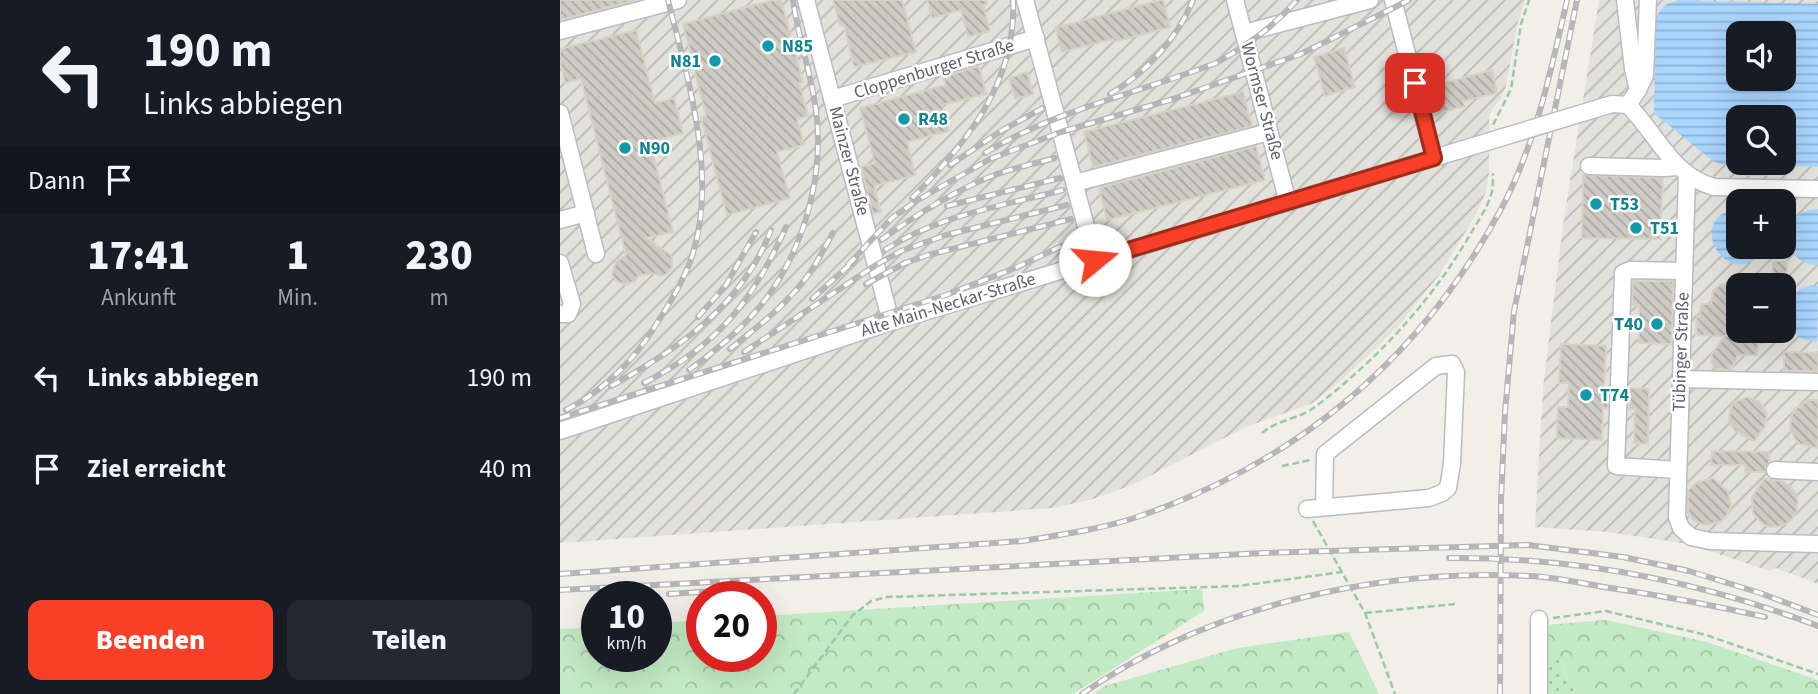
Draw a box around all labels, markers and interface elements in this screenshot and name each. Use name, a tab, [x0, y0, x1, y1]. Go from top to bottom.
text: 190 m	[143, 16, 272, 86]
map controls	[1726, 21, 1796, 343]
button: sound	[1726, 21, 1796, 91]
icon: left	[28, 28, 119, 119]
street label: Cloppenburger Straße	[851, 33, 1017, 105]
place label: N85	[782, 34, 813, 59]
marker: N85	[760, 38, 776, 54]
street label: Wormser Straße	[1234, 39, 1290, 163]
place label: N81	[670, 49, 701, 74]
marker: N81	[707, 53, 723, 69]
pin	[1385, 53, 1445, 113]
icon: arrive	[1396, 64, 1434, 102]
text: Links abbiegen	[143, 81, 344, 127]
street label: Mainzer Straße	[822, 104, 876, 218]
button: search	[1726, 105, 1796, 175]
place label: R48	[918, 107, 948, 132]
marker: R48	[896, 111, 912, 127]
place label: N90	[639, 136, 670, 161]
marker: N90	[617, 140, 633, 156]
icon: arrive	[100, 161, 138, 199]
text: Dann	[28, 162, 86, 199]
button: +	[1726, 189, 1796, 259]
place label: T53	[1610, 192, 1639, 217]
marker: T53	[1588, 196, 1604, 212]
place label: T51	[1650, 216, 1679, 241]
marker: T51	[1628, 220, 1644, 236]
position arrow	[1058, 223, 1132, 297]
text: 17:41	[87, 226, 190, 286]
text: 1	[286, 226, 309, 286]
text: 230	[405, 226, 473, 286]
street label: Alte Main-Neckar-Straße	[857, 266, 1039, 344]
button: −	[1726, 273, 1796, 343]
text: Ankunft	[101, 281, 176, 314]
text: Min.	[277, 281, 318, 314]
text: m	[429, 281, 449, 314]
street label: Tübinger Straße	[1666, 292, 1696, 412]
place label: T40	[1614, 312, 1643, 337]
marker: T40	[1649, 316, 1665, 332]
icon: left	[28, 359, 66, 397]
text: Links abbiegen	[87, 359, 259, 396]
text: 190 m	[466, 359, 532, 396]
place label: T74	[1600, 383, 1630, 408]
marker: T74	[1578, 387, 1594, 403]
icon: arrive	[28, 450, 66, 488]
text: Ziel erreicht	[87, 450, 226, 487]
text: 40 m	[479, 450, 532, 487]
speed limit sign: 20	[686, 581, 777, 672]
text: 10	[608, 592, 645, 642]
button: Beenden	[28, 600, 273, 680]
button: Teilen	[287, 600, 532, 680]
text: km/h	[607, 631, 646, 656]

